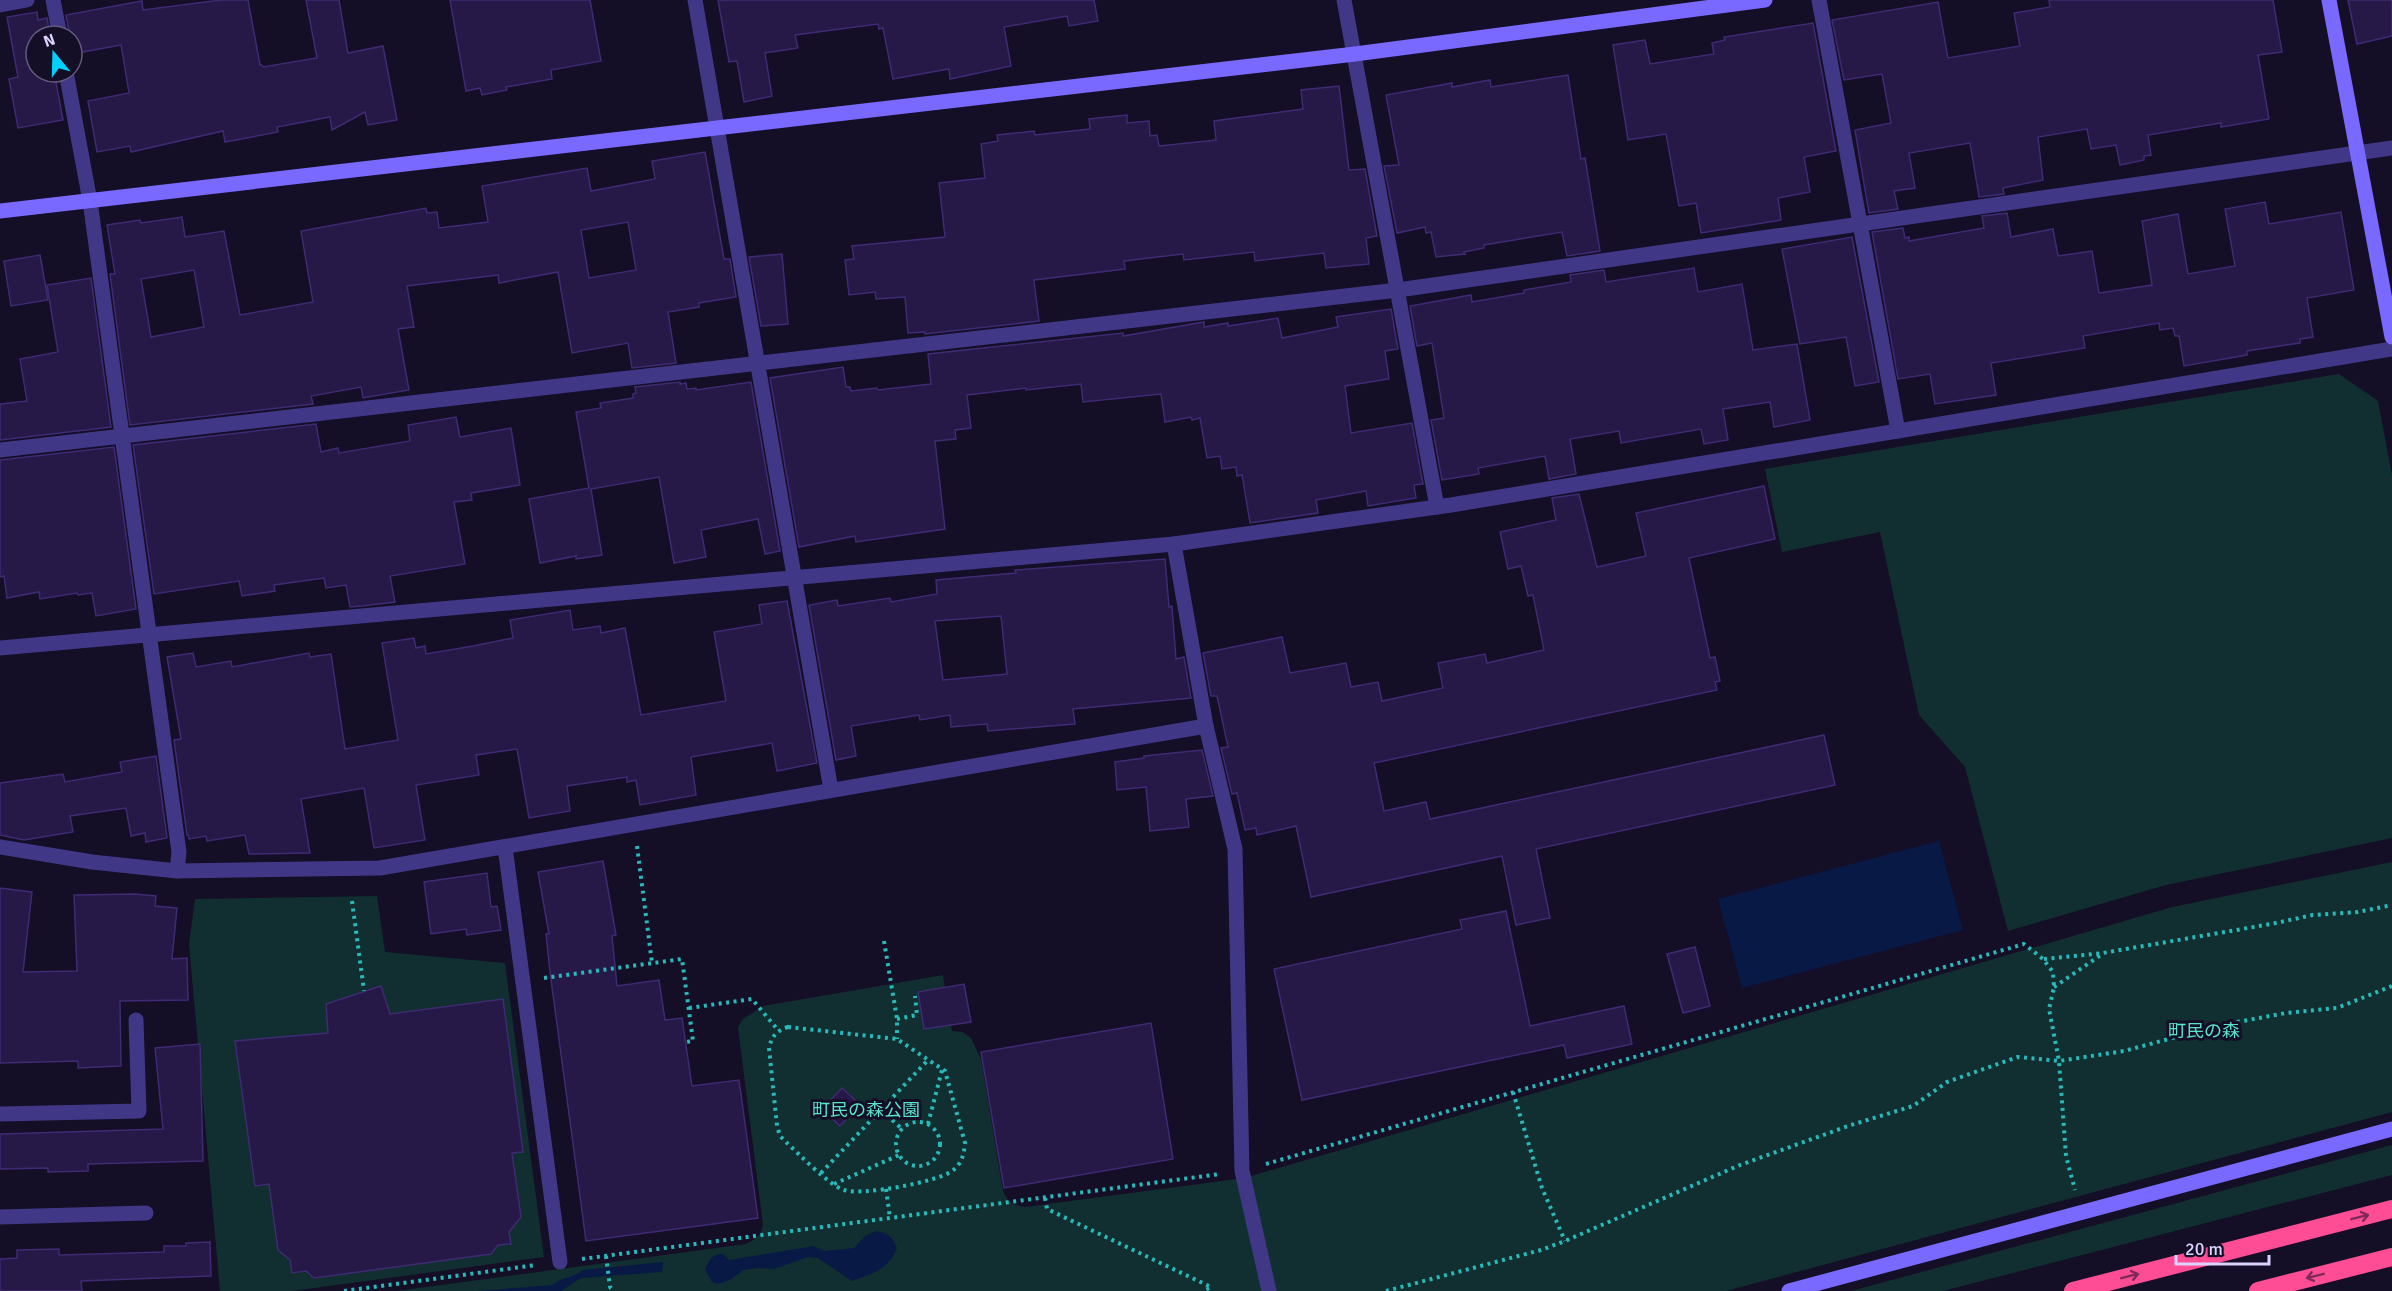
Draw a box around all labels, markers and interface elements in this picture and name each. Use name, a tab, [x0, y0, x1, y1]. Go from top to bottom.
north arrow	[24, 24, 84, 84]
text: N	[41, 29, 58, 52]
park label: 町民の森	[2168, 1020, 2240, 1042]
park label: 町民の森公園	[812, 1099, 920, 1121]
one-way arrow	[2350, 1211, 2369, 1222]
scale bar	[2176, 1228, 2269, 1266]
text: 20 m	[2185, 1238, 2223, 1260]
one-way arrow	[2120, 1270, 2139, 1282]
one-way arrow	[2306, 1271, 2325, 1283]

